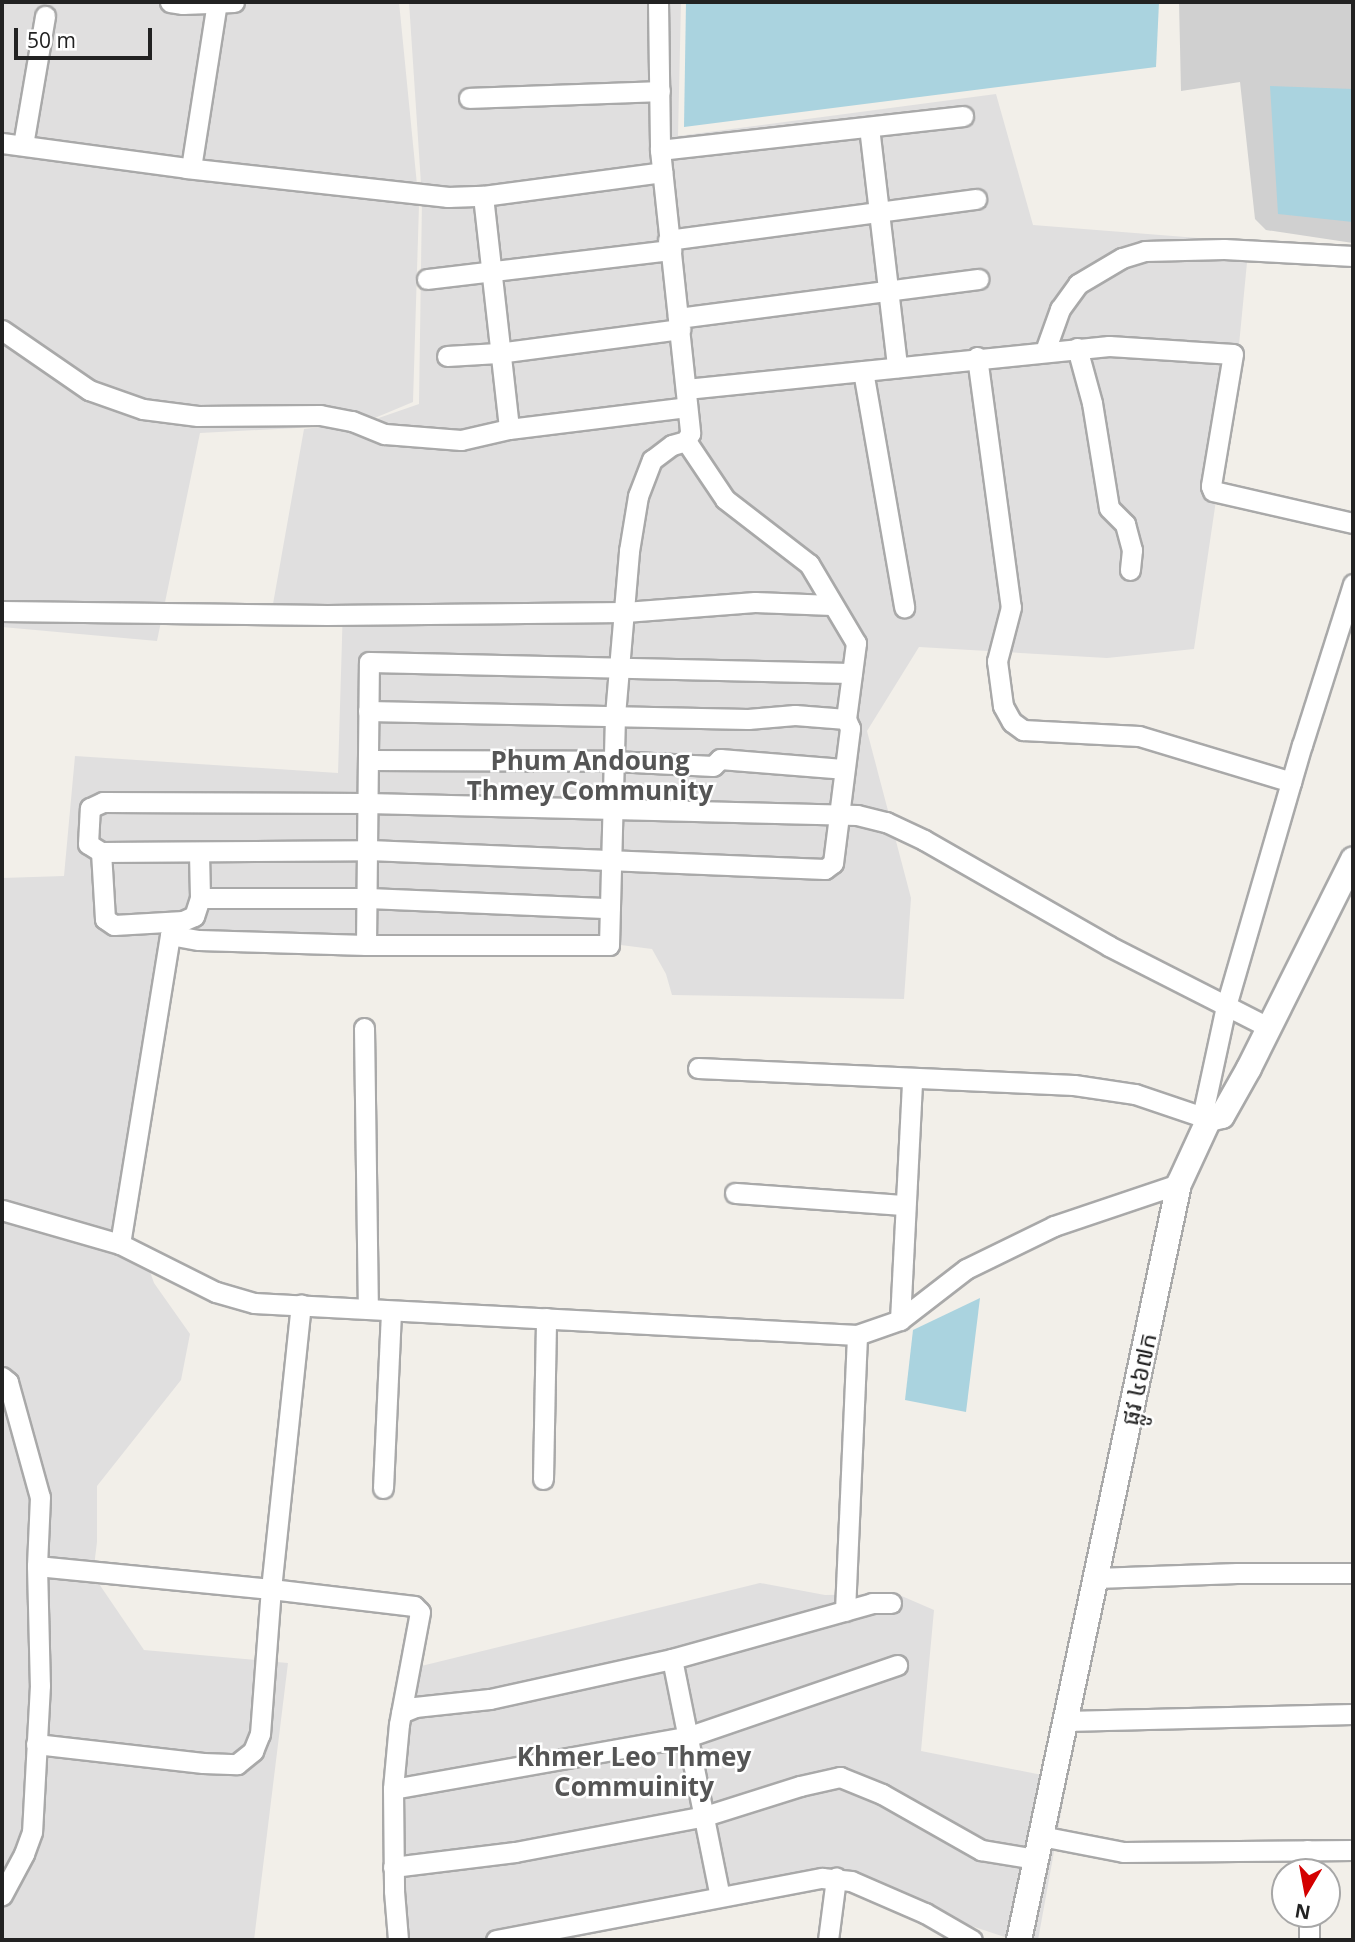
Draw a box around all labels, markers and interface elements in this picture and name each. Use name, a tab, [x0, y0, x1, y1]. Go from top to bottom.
scale bar	[18, 14, 156, 58]
text: 50 m	[27, 26, 76, 54]
district label: Phum Andoung Thmey Community	[467, 745, 713, 806]
street label: ផ្លូវ ៤៦៧ក	[1114, 1330, 1162, 1428]
district label: Khmer Leo Thmey Commuinity	[517, 1741, 751, 1802]
north arrow	[1271, 1858, 1341, 1928]
text: N	[1293, 1898, 1313, 1926]

